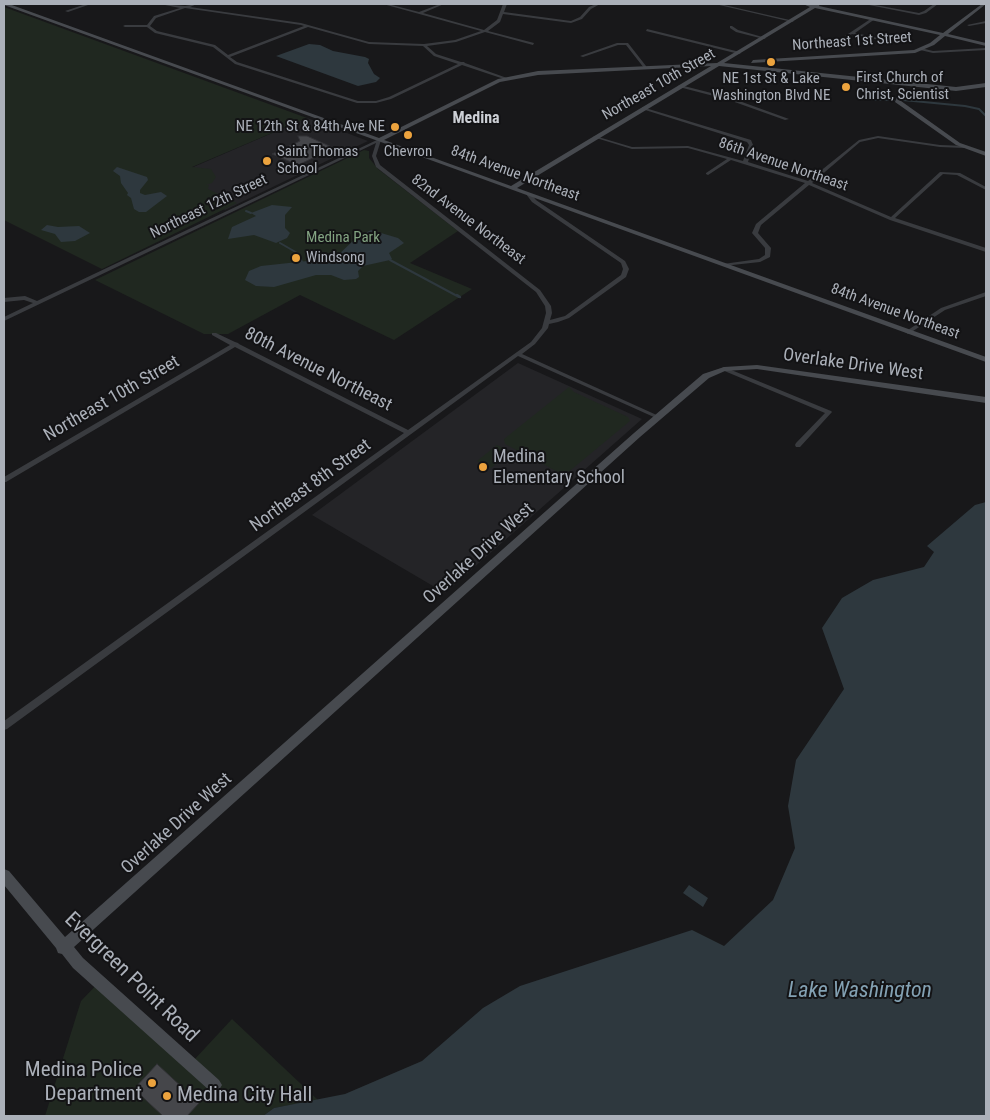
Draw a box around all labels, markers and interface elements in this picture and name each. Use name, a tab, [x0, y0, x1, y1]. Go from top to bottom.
street label: Northeast 1st Street	[792, 29, 912, 55]
street label: Northeast 10th Street	[599, 45, 719, 125]
marker: NE 1st St & Lake Washington Blvd NE	[765, 56, 777, 68]
place label: First Church of Christ, Scientist	[856, 69, 949, 104]
place label: NE 1st St & Lake Washington Blvd NE	[712, 70, 830, 105]
marker: First Church of Christ, Scientist	[840, 81, 852, 93]
district label: Medina	[452, 109, 500, 129]
place label: NE 12th St & 84th Ave NE	[236, 118, 385, 136]
marker: NE 12th St & 84th Ave NE	[389, 121, 401, 133]
marker: Chevron	[402, 129, 414, 141]
street label: 86th Avenue Northeast	[716, 134, 850, 196]
street label: 84th Avenue Northeast	[448, 142, 582, 206]
place label: Saint Thomas School	[277, 143, 358, 178]
place label: Chevron	[384, 143, 432, 161]
marker: Saint Thomas School	[261, 155, 273, 167]
street label: Northeast 12th Street	[148, 171, 270, 243]
street label: 82nd Avenue Northeast	[407, 171, 529, 269]
park label: Medina Park	[306, 229, 380, 247]
place label: Windsong	[306, 249, 365, 267]
marker: Windsong	[290, 252, 302, 264]
street label: 84th Avenue Northeast	[828, 280, 962, 344]
street label: 80th Avenue Northeast	[241, 323, 395, 417]
street label: Overlake Drive West	[782, 344, 924, 386]
street label: Northeast 10th Street	[40, 351, 184, 447]
street label: Northeast 8th Street	[246, 435, 376, 537]
place label: Medina Elementary School	[493, 446, 625, 488]
marker: Medina Elementary School	[477, 461, 489, 473]
street label: Overlake Drive West	[419, 499, 539, 609]
street label: Overlake Drive West	[117, 769, 237, 879]
street label: Evergreen Point Road	[59, 908, 203, 1048]
water label: Lake Washington	[788, 978, 932, 1004]
place label: Medina Police Department	[25, 1058, 142, 1108]
marker: Medina Police Department	[146, 1077, 158, 1089]
place label: Medina City Hall	[177, 1083, 312, 1109]
marker: Medina City Hall	[161, 1090, 173, 1102]

